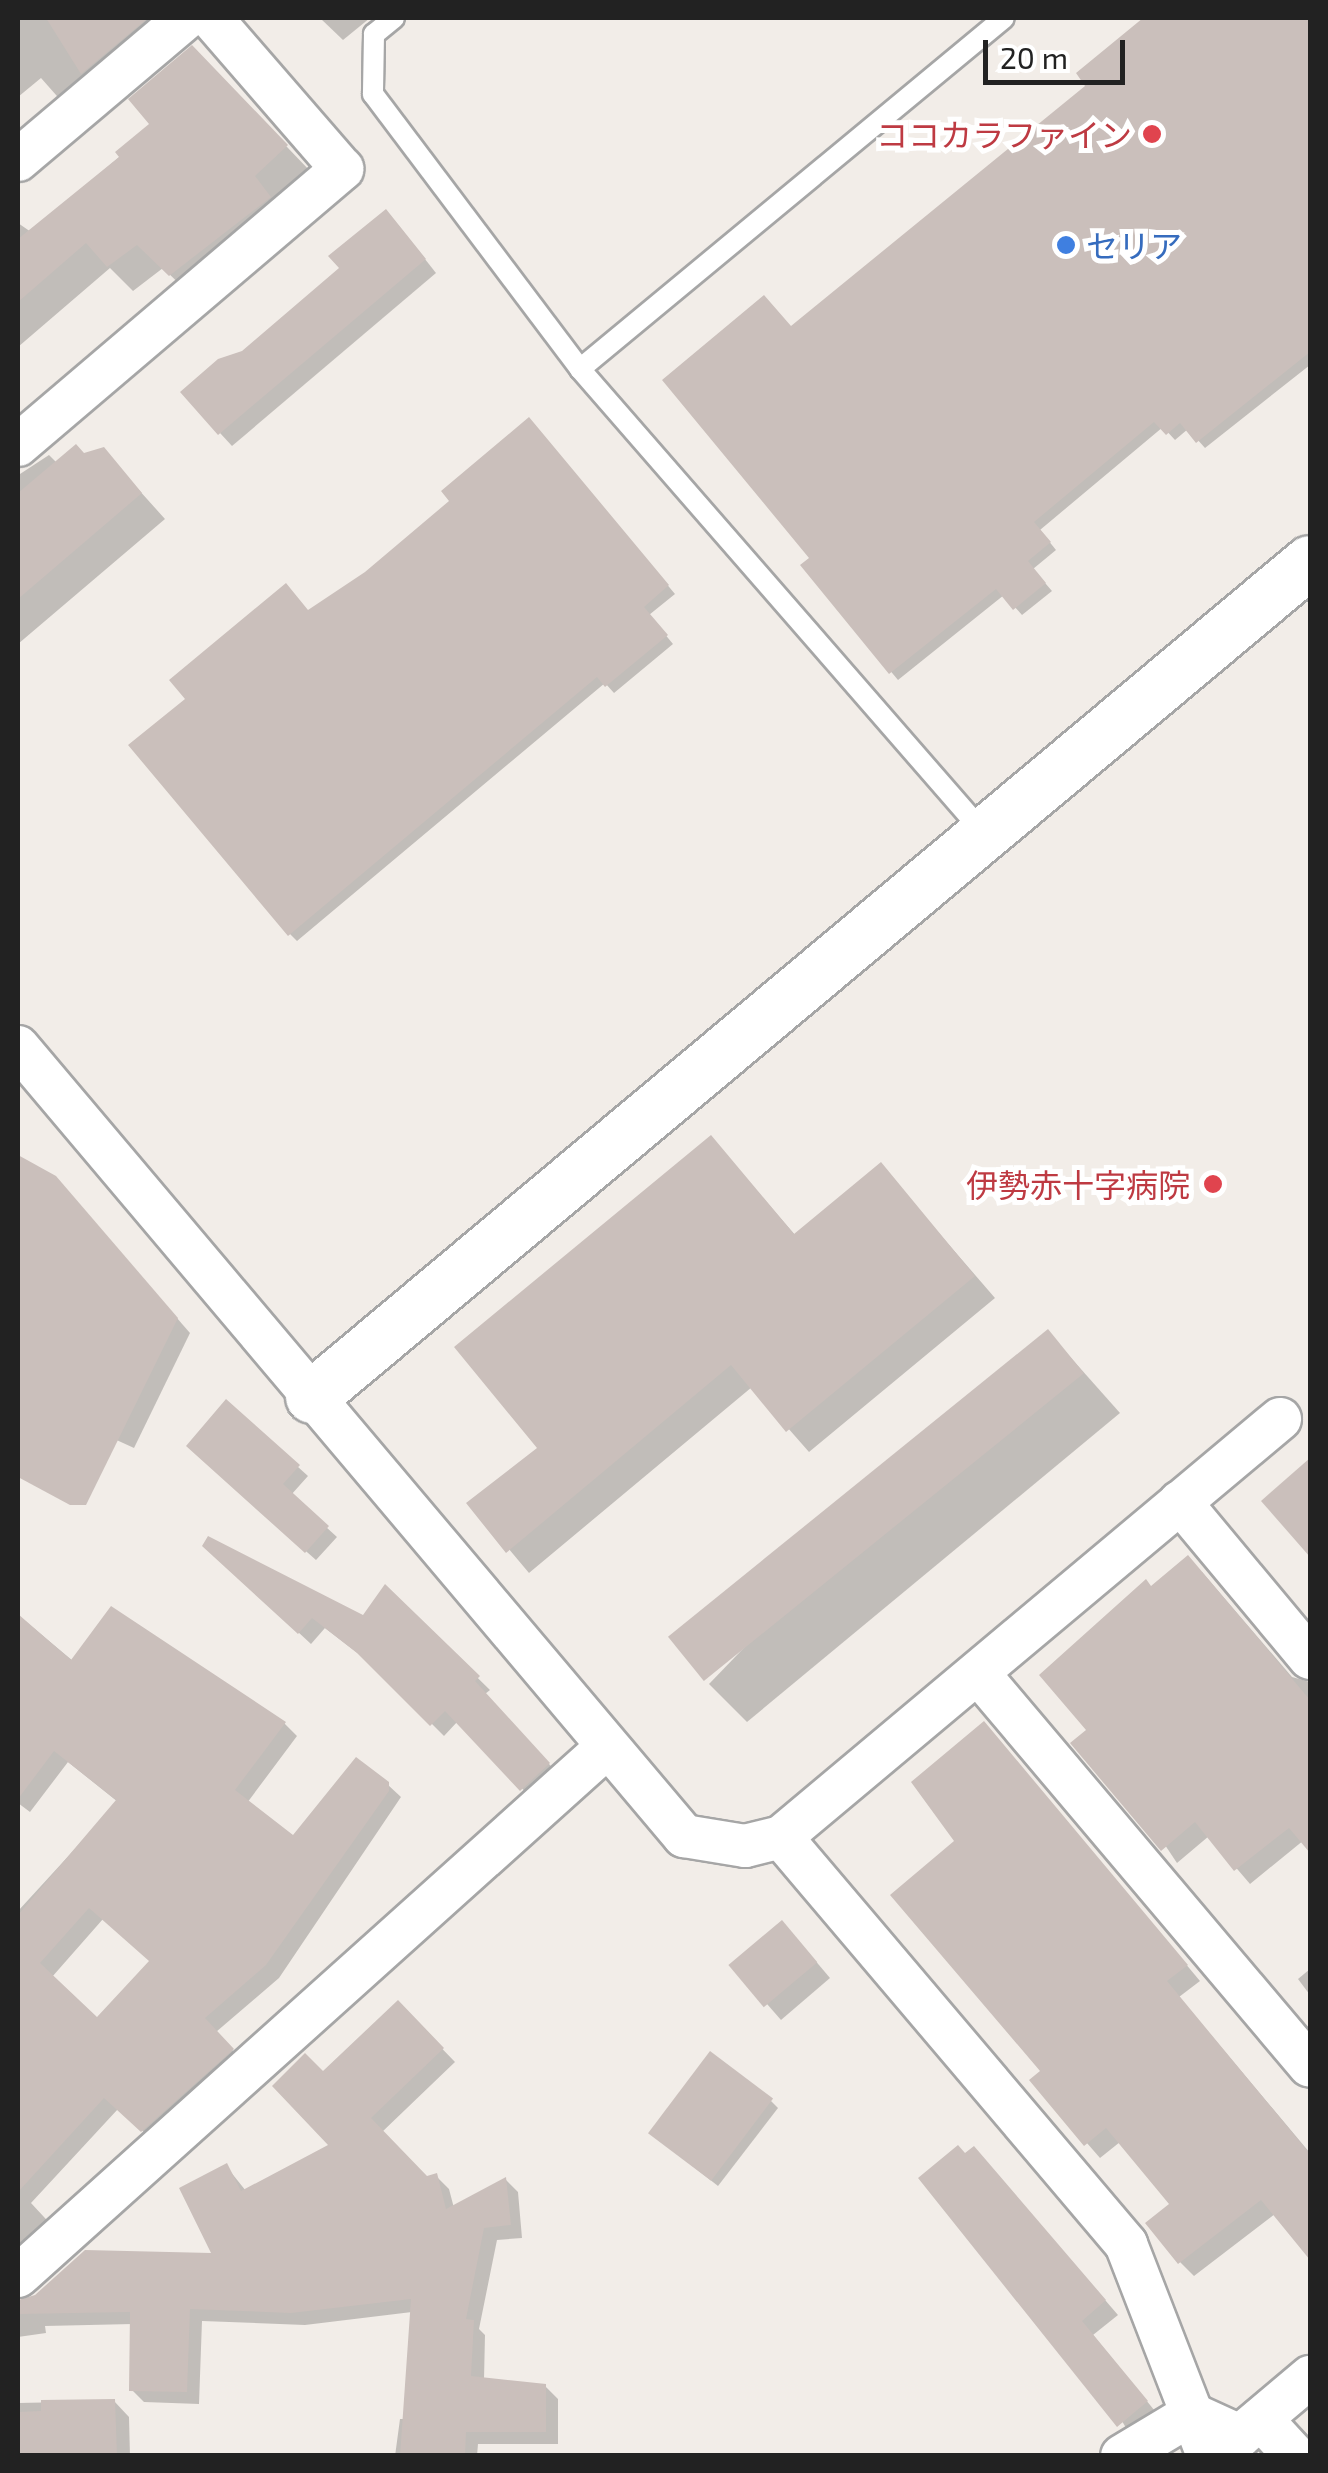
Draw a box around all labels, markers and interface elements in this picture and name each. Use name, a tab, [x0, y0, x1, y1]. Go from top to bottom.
scale bar	[988, 20, 1130, 82]
text: 20 m	[1000, 39, 1068, 75]
place label: ココカラファイン	[876, 115, 1132, 153]
marker: ココカラファイン	[1141, 123, 1163, 145]
place label: セリア	[1086, 226, 1182, 264]
marker: セリア	[1055, 234, 1077, 256]
place label: 伊勢赤十字病院	[966, 1165, 1190, 1203]
marker: 伊勢赤十字病院	[1200, 1171, 1226, 1197]

